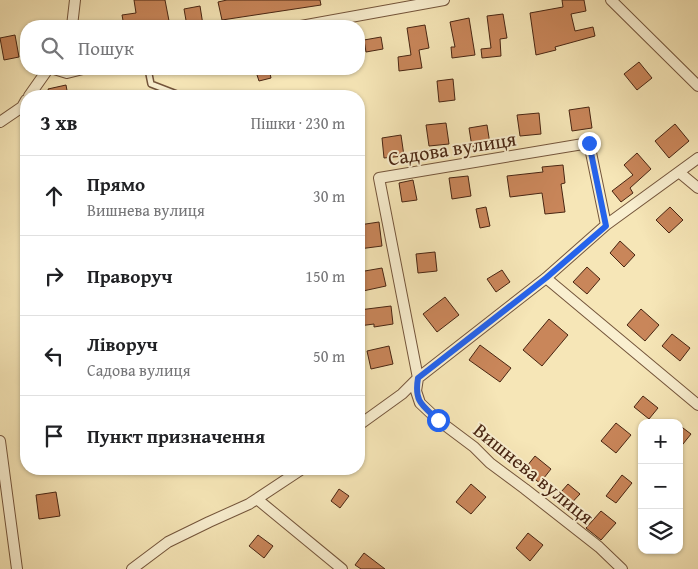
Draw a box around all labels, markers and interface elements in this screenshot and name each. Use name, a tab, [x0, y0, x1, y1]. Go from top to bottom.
search box	[20, 20, 365, 75]
icon: search	[38, 34, 66, 62]
text: Пошук	[78, 34, 134, 62]
text: 3 хв	[40, 107, 78, 138]
text: Пішки · 230 m	[251, 111, 345, 135]
street label: Садова вулиця	[386, 124, 518, 172]
route end	[578, 132, 601, 155]
text: Прямо	[87, 170, 145, 198]
icon: ahead	[40, 182, 68, 210]
text: 30 m	[313, 184, 345, 208]
text: Вишнева вулиця	[87, 198, 205, 222]
icon: right	[40, 262, 68, 290]
text: Праворуч	[87, 262, 172, 290]
text: 150 m	[305, 264, 345, 288]
text: Ліворуч	[87, 330, 158, 358]
icon: left	[40, 342, 68, 370]
text: 50 m	[313, 344, 345, 368]
text: Садова вулиця	[87, 358, 191, 382]
route start	[427, 409, 450, 432]
street label: Вишнева вулиця	[468, 415, 600, 531]
map controls	[638, 419, 683, 554]
button: +	[638, 419, 683, 464]
icon: arrive	[40, 422, 68, 450]
text: Пункт призначення	[87, 422, 265, 450]
button: −	[638, 464, 683, 509]
button: layers	[638, 509, 683, 554]

